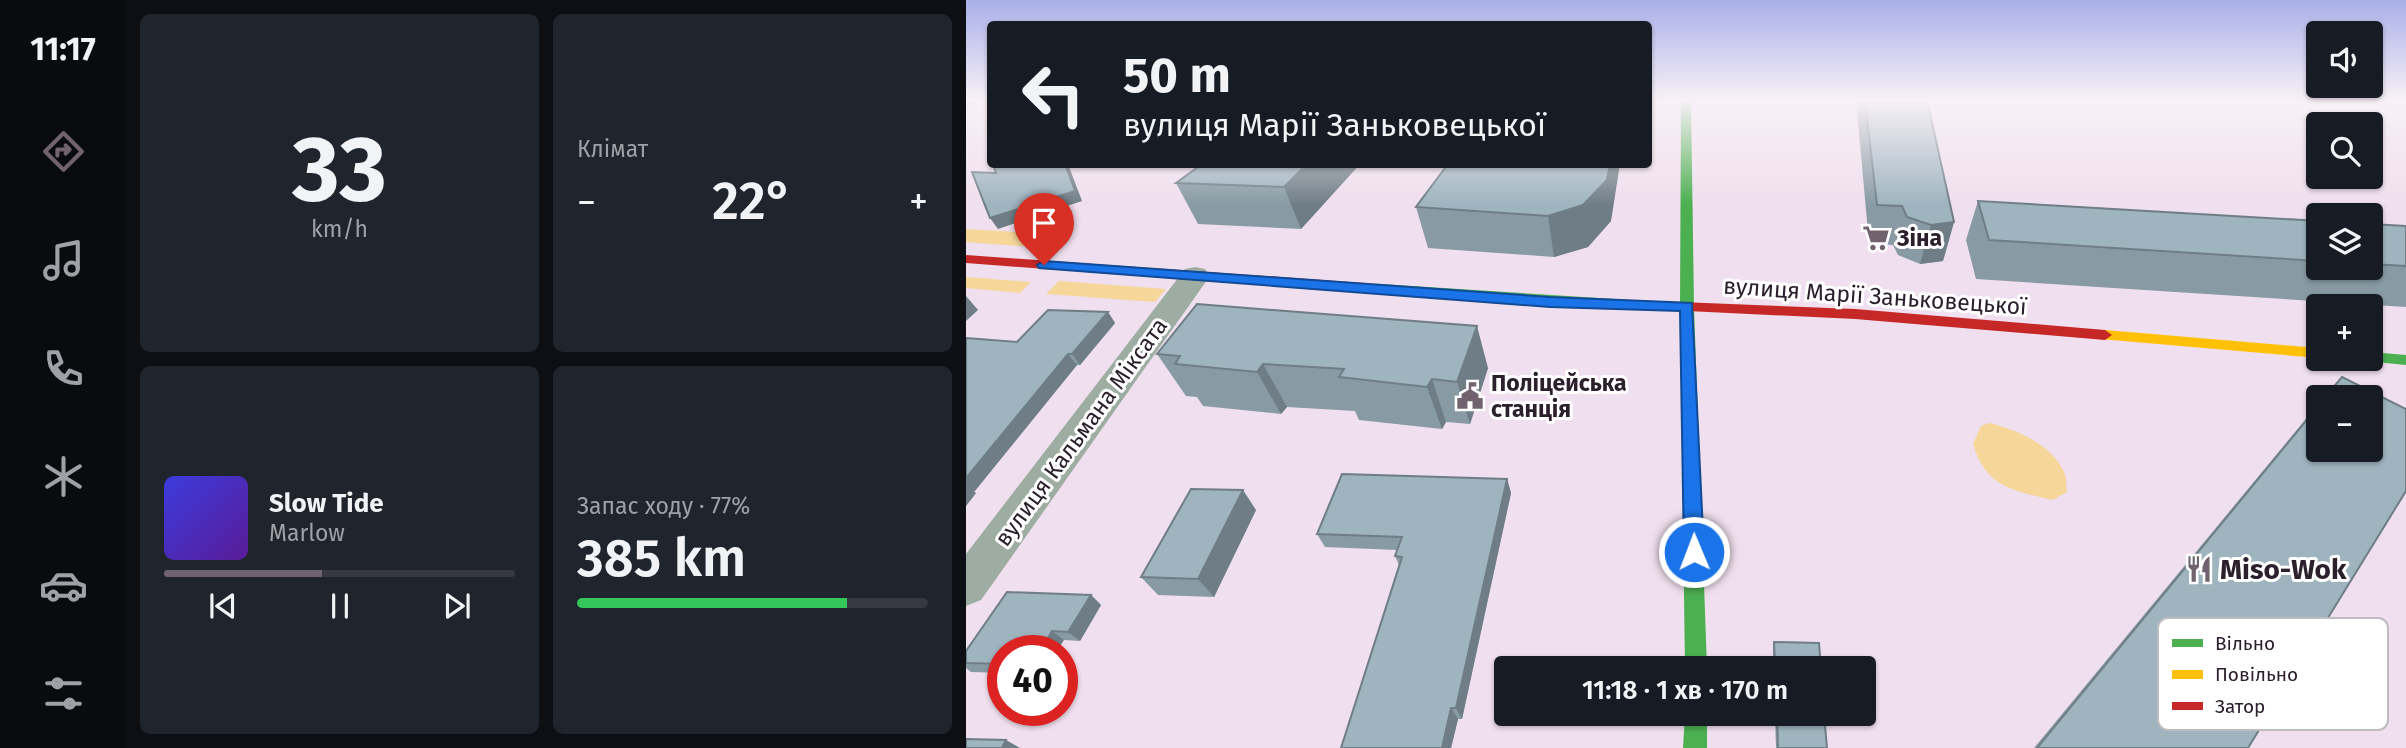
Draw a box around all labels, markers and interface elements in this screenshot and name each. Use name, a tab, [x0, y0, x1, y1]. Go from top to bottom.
map controls	[2306, 21, 2383, 462]
button: sound	[2306, 21, 2383, 98]
text: 11:17	[30, 30, 96, 68]
text: 50 m	[1123, 46, 1231, 105]
icon: left	[1008, 49, 1099, 140]
text: вулиця Марії Заньковецької	[1123, 106, 1546, 144]
button: search	[2306, 112, 2383, 189]
text: 33	[292, 115, 387, 224]
icon: directions	[39, 127, 88, 176]
text: Клімат	[577, 135, 648, 163]
text: 22°	[712, 170, 793, 233]
text: −	[577, 179, 596, 225]
text: +	[909, 179, 928, 225]
pin	[1014, 193, 1074, 265]
button: layers	[2306, 203, 2383, 280]
icon: arrive	[1025, 204, 1063, 242]
text: km/h	[311, 215, 368, 243]
supermarket icon: Зіна	[1861, 223, 1891, 253]
place label: Зіна	[1896, 224, 1942, 252]
icon: music	[39, 236, 88, 285]
street label: вулиця Марії Заньковецької	[1722, 271, 2028, 321]
button: +	[2306, 294, 2383, 371]
street label: вулиця Кальмана Міксата	[989, 312, 1173, 552]
icon: phone	[39, 344, 88, 393]
place label: Поліцейська станція	[1491, 369, 1627, 423]
public building icon: Поліцейська станція	[1455, 381, 1485, 411]
button: −	[2306, 385, 2383, 462]
icon: climate	[39, 452, 88, 501]
text: Slow Tide	[269, 488, 384, 519]
text: Запас ходу · 77%	[577, 492, 750, 520]
position arrow	[1657, 515, 1731, 589]
text: Marlow	[269, 519, 345, 547]
text: 385 km	[577, 527, 746, 590]
place label: Miso-Wok	[2220, 553, 2347, 586]
restaurant icon: Miso-Wok	[2184, 554, 2214, 584]
icon: car	[39, 561, 88, 610]
icon: previous	[204, 587, 242, 625]
icon: pause	[321, 587, 359, 625]
icon: next	[438, 587, 476, 625]
legend	[2158, 618, 2388, 730]
text: Вільно	[2215, 632, 2275, 655]
speed limit sign: 40	[987, 635, 1078, 726]
text: Повільно	[2215, 663, 2298, 686]
icon: filters	[39, 669, 88, 718]
text: 11:18 · 1 хв · 170 m	[1582, 675, 1788, 706]
text: Затор	[2215, 695, 2265, 718]

